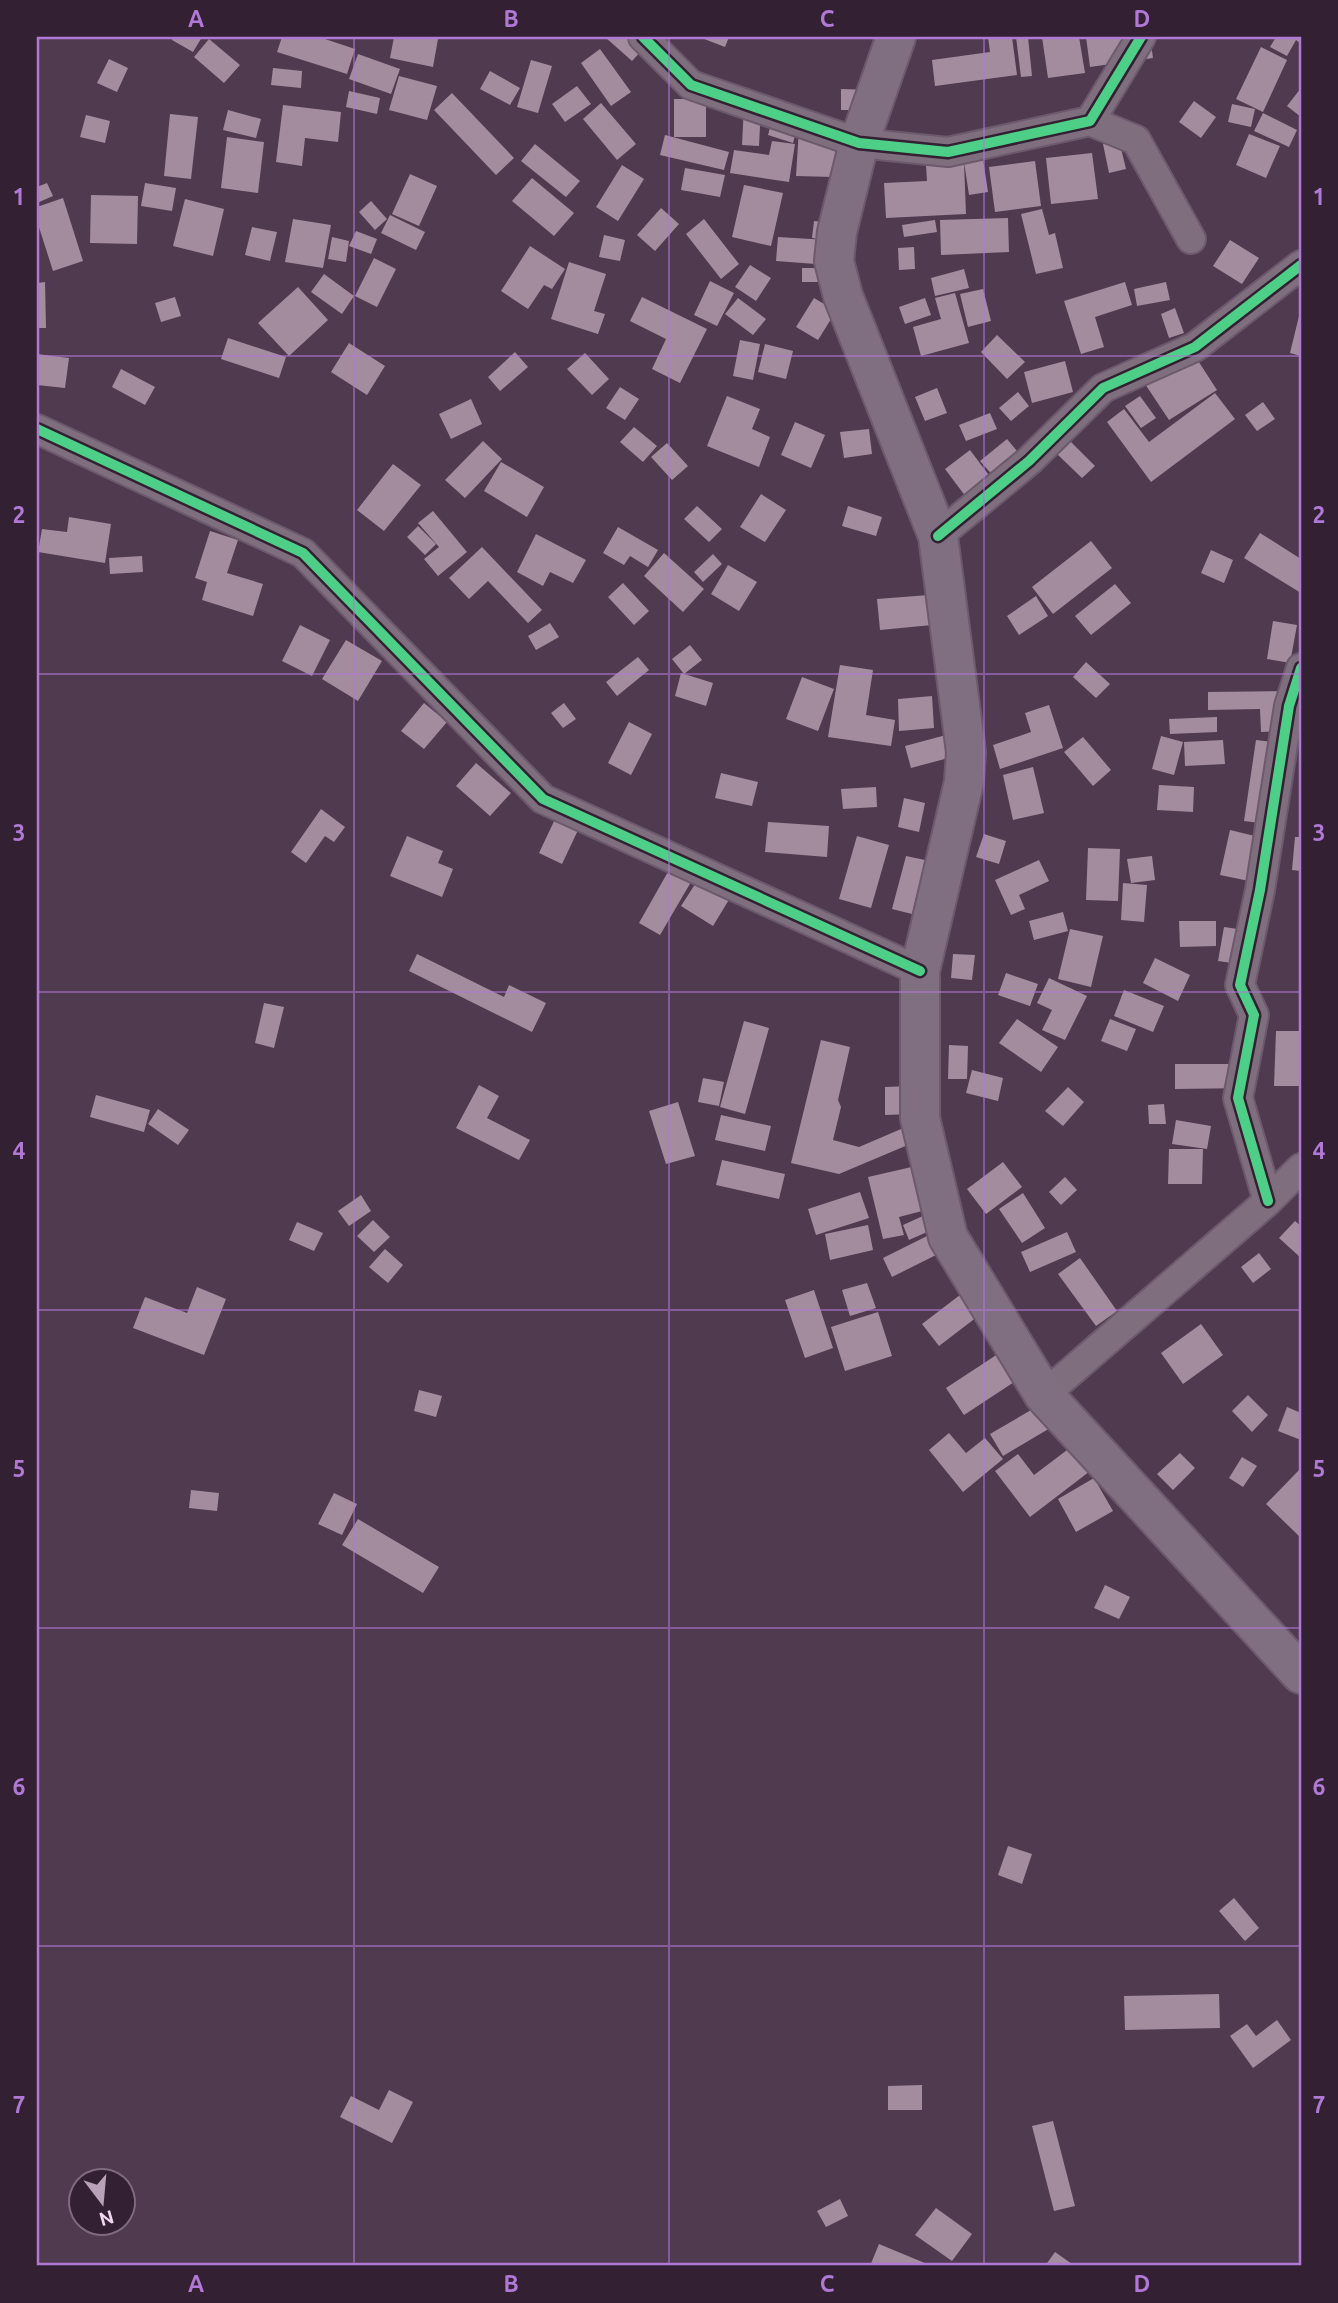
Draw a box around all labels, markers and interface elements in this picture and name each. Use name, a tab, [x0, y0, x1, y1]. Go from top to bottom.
text: A	[188, 6, 204, 31]
text: B	[503, 6, 519, 31]
text: C	[820, 6, 835, 31]
text: D	[1134, 6, 1150, 31]
text: 1	[13, 184, 25, 209]
text: 1	[1313, 184, 1325, 209]
text: 2	[13, 502, 25, 527]
text: 2	[1313, 502, 1325, 527]
text: 3	[13, 820, 25, 845]
text: 3	[1313, 820, 1325, 845]
text: 4	[13, 1138, 26, 1163]
text: 4	[1313, 1138, 1326, 1163]
text: 5	[13, 1456, 25, 1481]
text: 5	[1313, 1456, 1325, 1481]
text: 6	[13, 1774, 26, 1799]
text: 6	[1313, 1774, 1326, 1799]
text: 7	[13, 2092, 25, 2117]
text: 7	[1313, 2092, 1325, 2117]
north arrow	[66, 2166, 136, 2236]
text: N	[97, 2206, 117, 2231]
text: A	[188, 2271, 204, 2296]
text: B	[503, 2271, 519, 2296]
text: C	[820, 2271, 835, 2296]
text: D	[1134, 2271, 1150, 2296]

